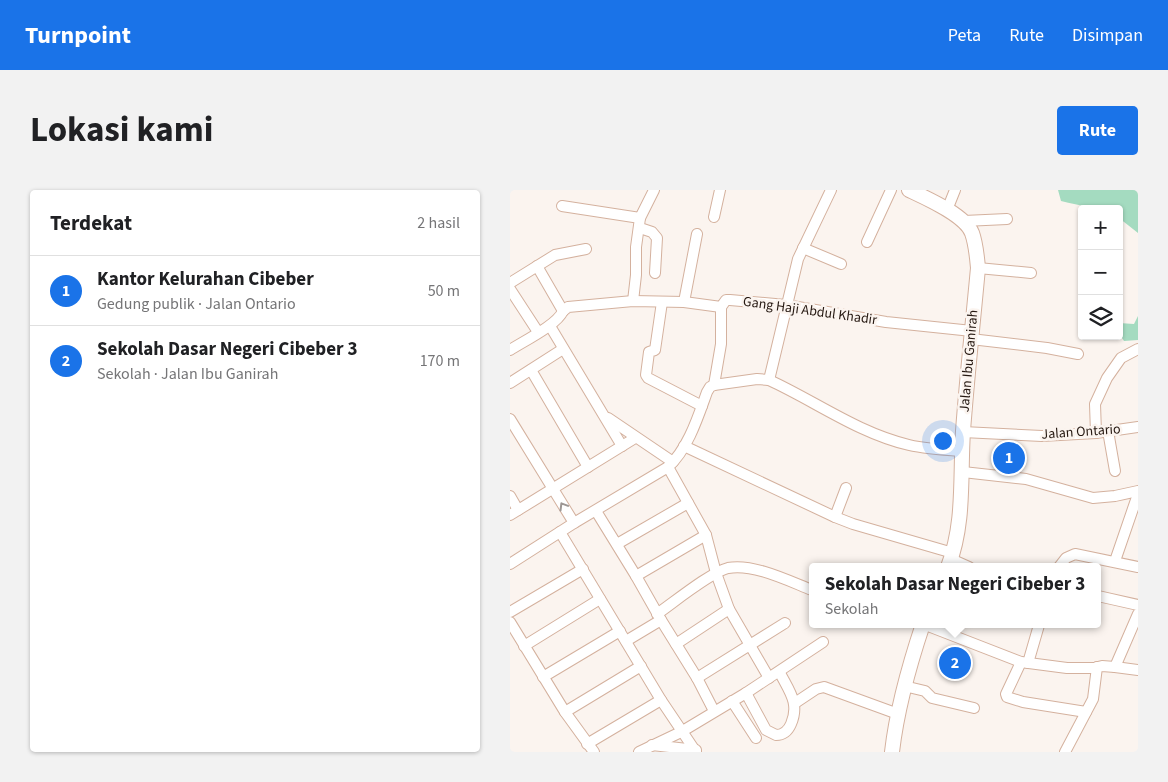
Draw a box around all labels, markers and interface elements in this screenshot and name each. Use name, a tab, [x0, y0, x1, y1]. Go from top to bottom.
text: Turnpoint	[25, 18, 131, 53]
text: Peta	[948, 23, 981, 48]
text: Rute	[1009, 23, 1044, 48]
text: Disimpan	[1072, 23, 1143, 48]
text: Lokasi kami	[30, 105, 213, 155]
button: Rute	[1057, 106, 1138, 155]
map controls	[1078, 205, 1123, 340]
button: +	[1078, 205, 1123, 250]
text: Terdekat	[50, 208, 132, 238]
text: 2 hasil	[417, 212, 460, 234]
button: −	[1078, 250, 1123, 295]
text: Kantor Kelurahan Cibeber	[97, 266, 314, 293]
text: 1	[62, 280, 70, 302]
text: 50 m	[428, 280, 460, 302]
street label: Gang Haji Abdul Khadir	[742, 292, 878, 330]
text: Gedung publik · Jalan Ontario	[97, 293, 296, 315]
button: layers	[1078, 295, 1123, 340]
street label: Jalan Ibu Ganirah	[955, 309, 983, 413]
text: Sekolah Dasar Negeri Cibeber 3	[97, 336, 357, 363]
text: 2	[62, 350, 70, 372]
text: 170 m	[420, 350, 460, 372]
text: Sekolah · Jalan Ibu Ganirah	[97, 363, 278, 385]
street label: Jalan Ontario	[1041, 419, 1121, 445]
your location	[930, 428, 956, 454]
pin: 1	[993, 439, 1025, 477]
one-way arrow	[560, 502, 570, 511]
popup	[809, 563, 1101, 628]
text: Sekolah Dasar Negeri Cibeber 3	[825, 571, 1085, 598]
text: Sekolah	[825, 598, 878, 620]
pin: 2	[939, 644, 971, 682]

